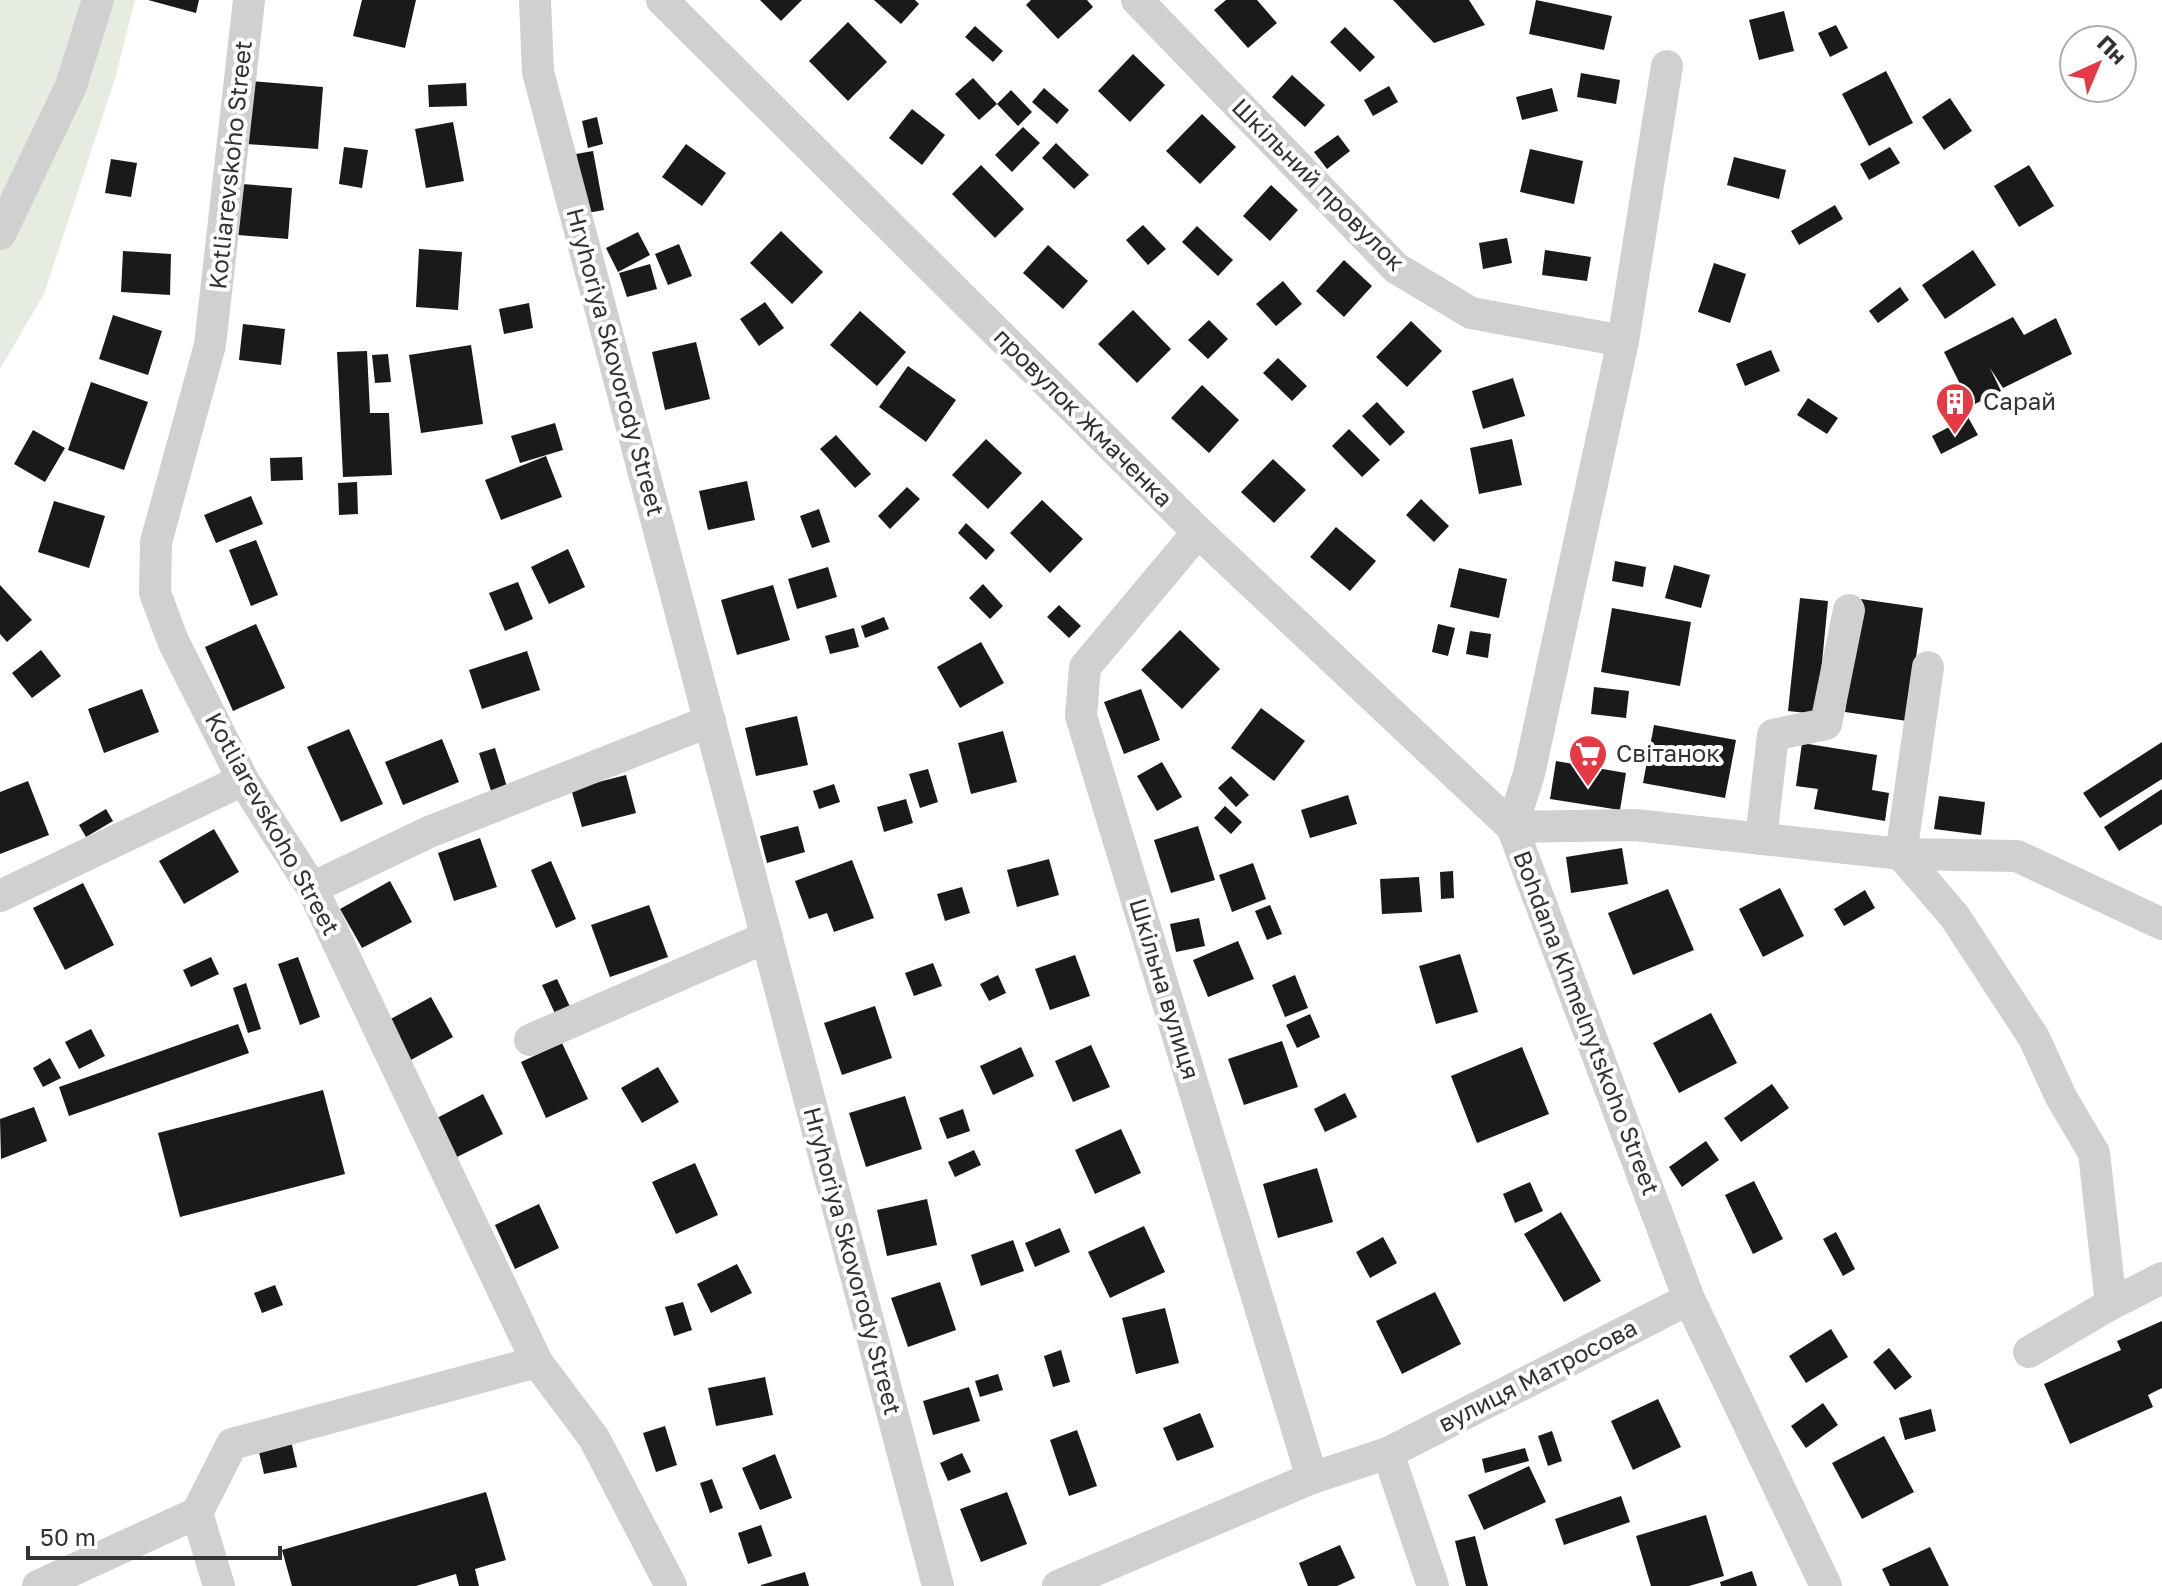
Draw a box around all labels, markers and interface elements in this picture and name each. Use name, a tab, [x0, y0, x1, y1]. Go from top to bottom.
north arrow	[2058, 24, 2138, 104]
text: Пн	[2092, 29, 2132, 69]
street label: Kotliarevskoho Street	[202, 39, 257, 291]
street label: Шкільний провулок	[1227, 92, 1411, 276]
street label: Hryhoriya Skovorody Street	[561, 205, 672, 519]
street label: провулок Жмаченка	[989, 322, 1179, 512]
building icon: Сарай	[1934, 381, 1976, 436]
place label: Сарай	[1983, 386, 2056, 415]
street label: Kotliarevskoho Street	[200, 707, 347, 940]
supermarket icon: Світанок	[1567, 733, 1609, 788]
place label: Світанок	[1616, 738, 1720, 767]
street label: Bohdana Khmelnytskoho Street	[1508, 846, 1667, 1199]
street label: Шкільна вулиця	[1124, 894, 1207, 1083]
street label: Hryhoriya Skovorody Street	[798, 1104, 909, 1418]
street label: вулиця Матросова	[1433, 1312, 1641, 1437]
scale bar	[28, 1510, 280, 1560]
text: 50 m	[40, 1522, 96, 1551]

